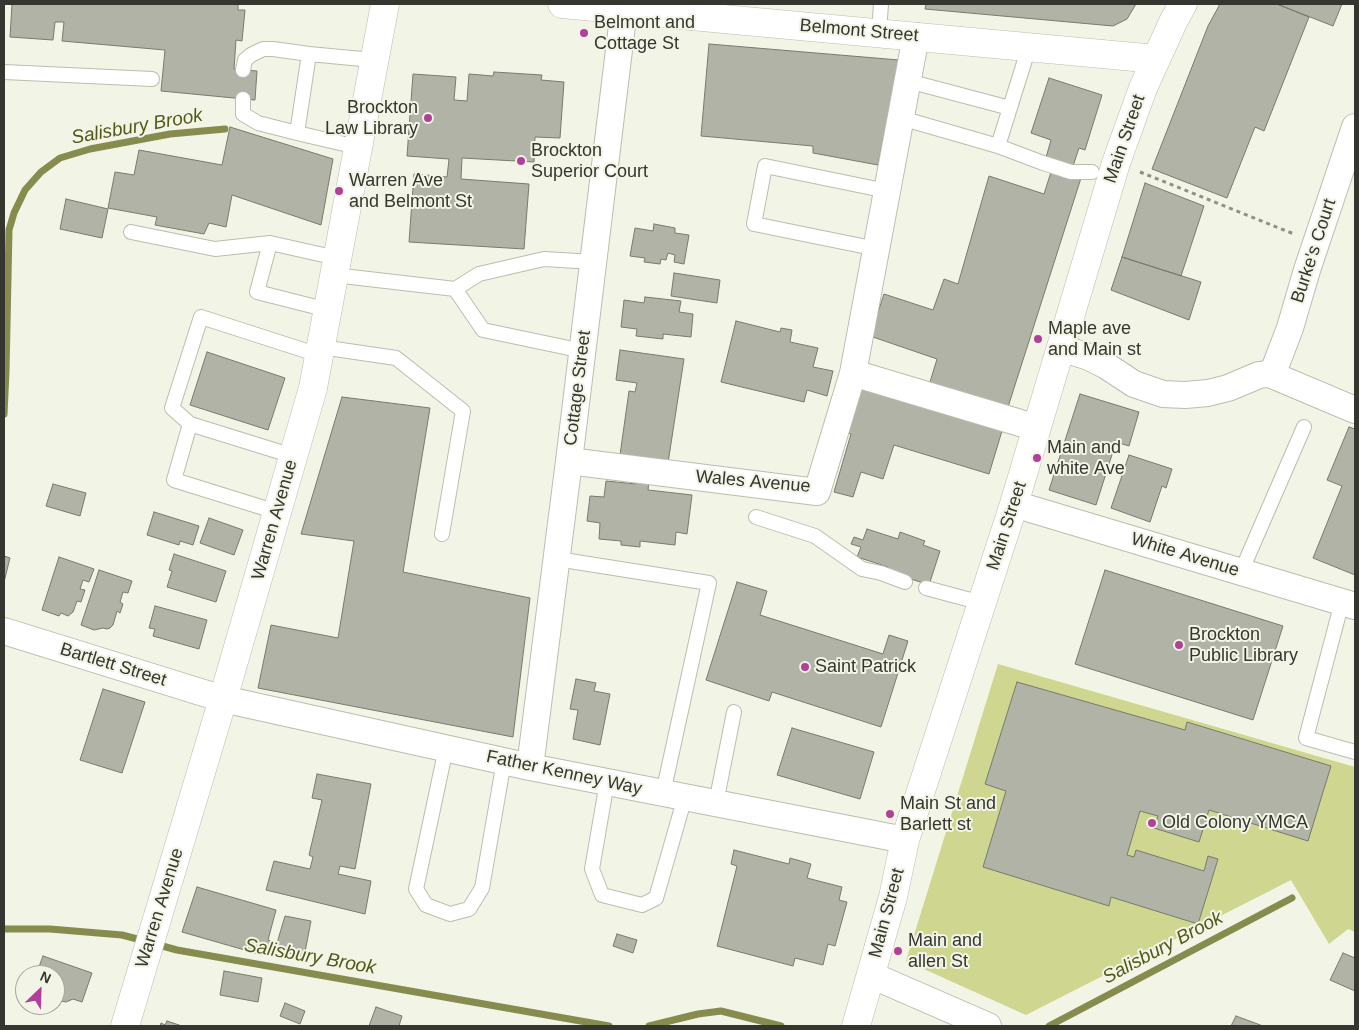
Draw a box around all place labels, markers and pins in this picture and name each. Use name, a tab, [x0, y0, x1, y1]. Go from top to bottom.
place label: Belmont and Cottage St	[594, 12, 695, 54]
marker: Belmont and Cottage St	[578, 27, 590, 39]
place label: Brockton Law Library	[325, 97, 418, 140]
marker: Brockton Law Library	[422, 112, 434, 124]
place label: Brockton Superior Court	[531, 140, 648, 182]
marker: Brockton Superior Court	[515, 155, 527, 167]
place label: Warren Ave and Belmont St	[349, 170, 472, 212]
marker: Warren Ave and Belmont St	[333, 185, 345, 197]
place label: Maple ave and Main st	[1048, 318, 1141, 360]
marker: Maple ave and Main st	[1032, 333, 1044, 345]
place label: Main and white Ave	[1047, 437, 1125, 479]
marker: Main and white Ave	[1031, 452, 1043, 464]
place label: Brockton Public Library	[1189, 624, 1298, 666]
marker: Brockton Public Library	[1173, 639, 1185, 651]
place label: Saint Patrick	[815, 656, 916, 678]
marker: Saint Patrick	[799, 661, 811, 673]
place label: Main St and Barlett st	[900, 793, 996, 836]
marker: Main St and Barlett st	[884, 808, 896, 820]
place label: Old Colony YMCA	[1162, 812, 1308, 834]
marker: Old Colony YMCA	[1146, 817, 1158, 829]
place label: Main and allen St	[908, 930, 982, 972]
marker: Main and allen St	[892, 945, 904, 957]

